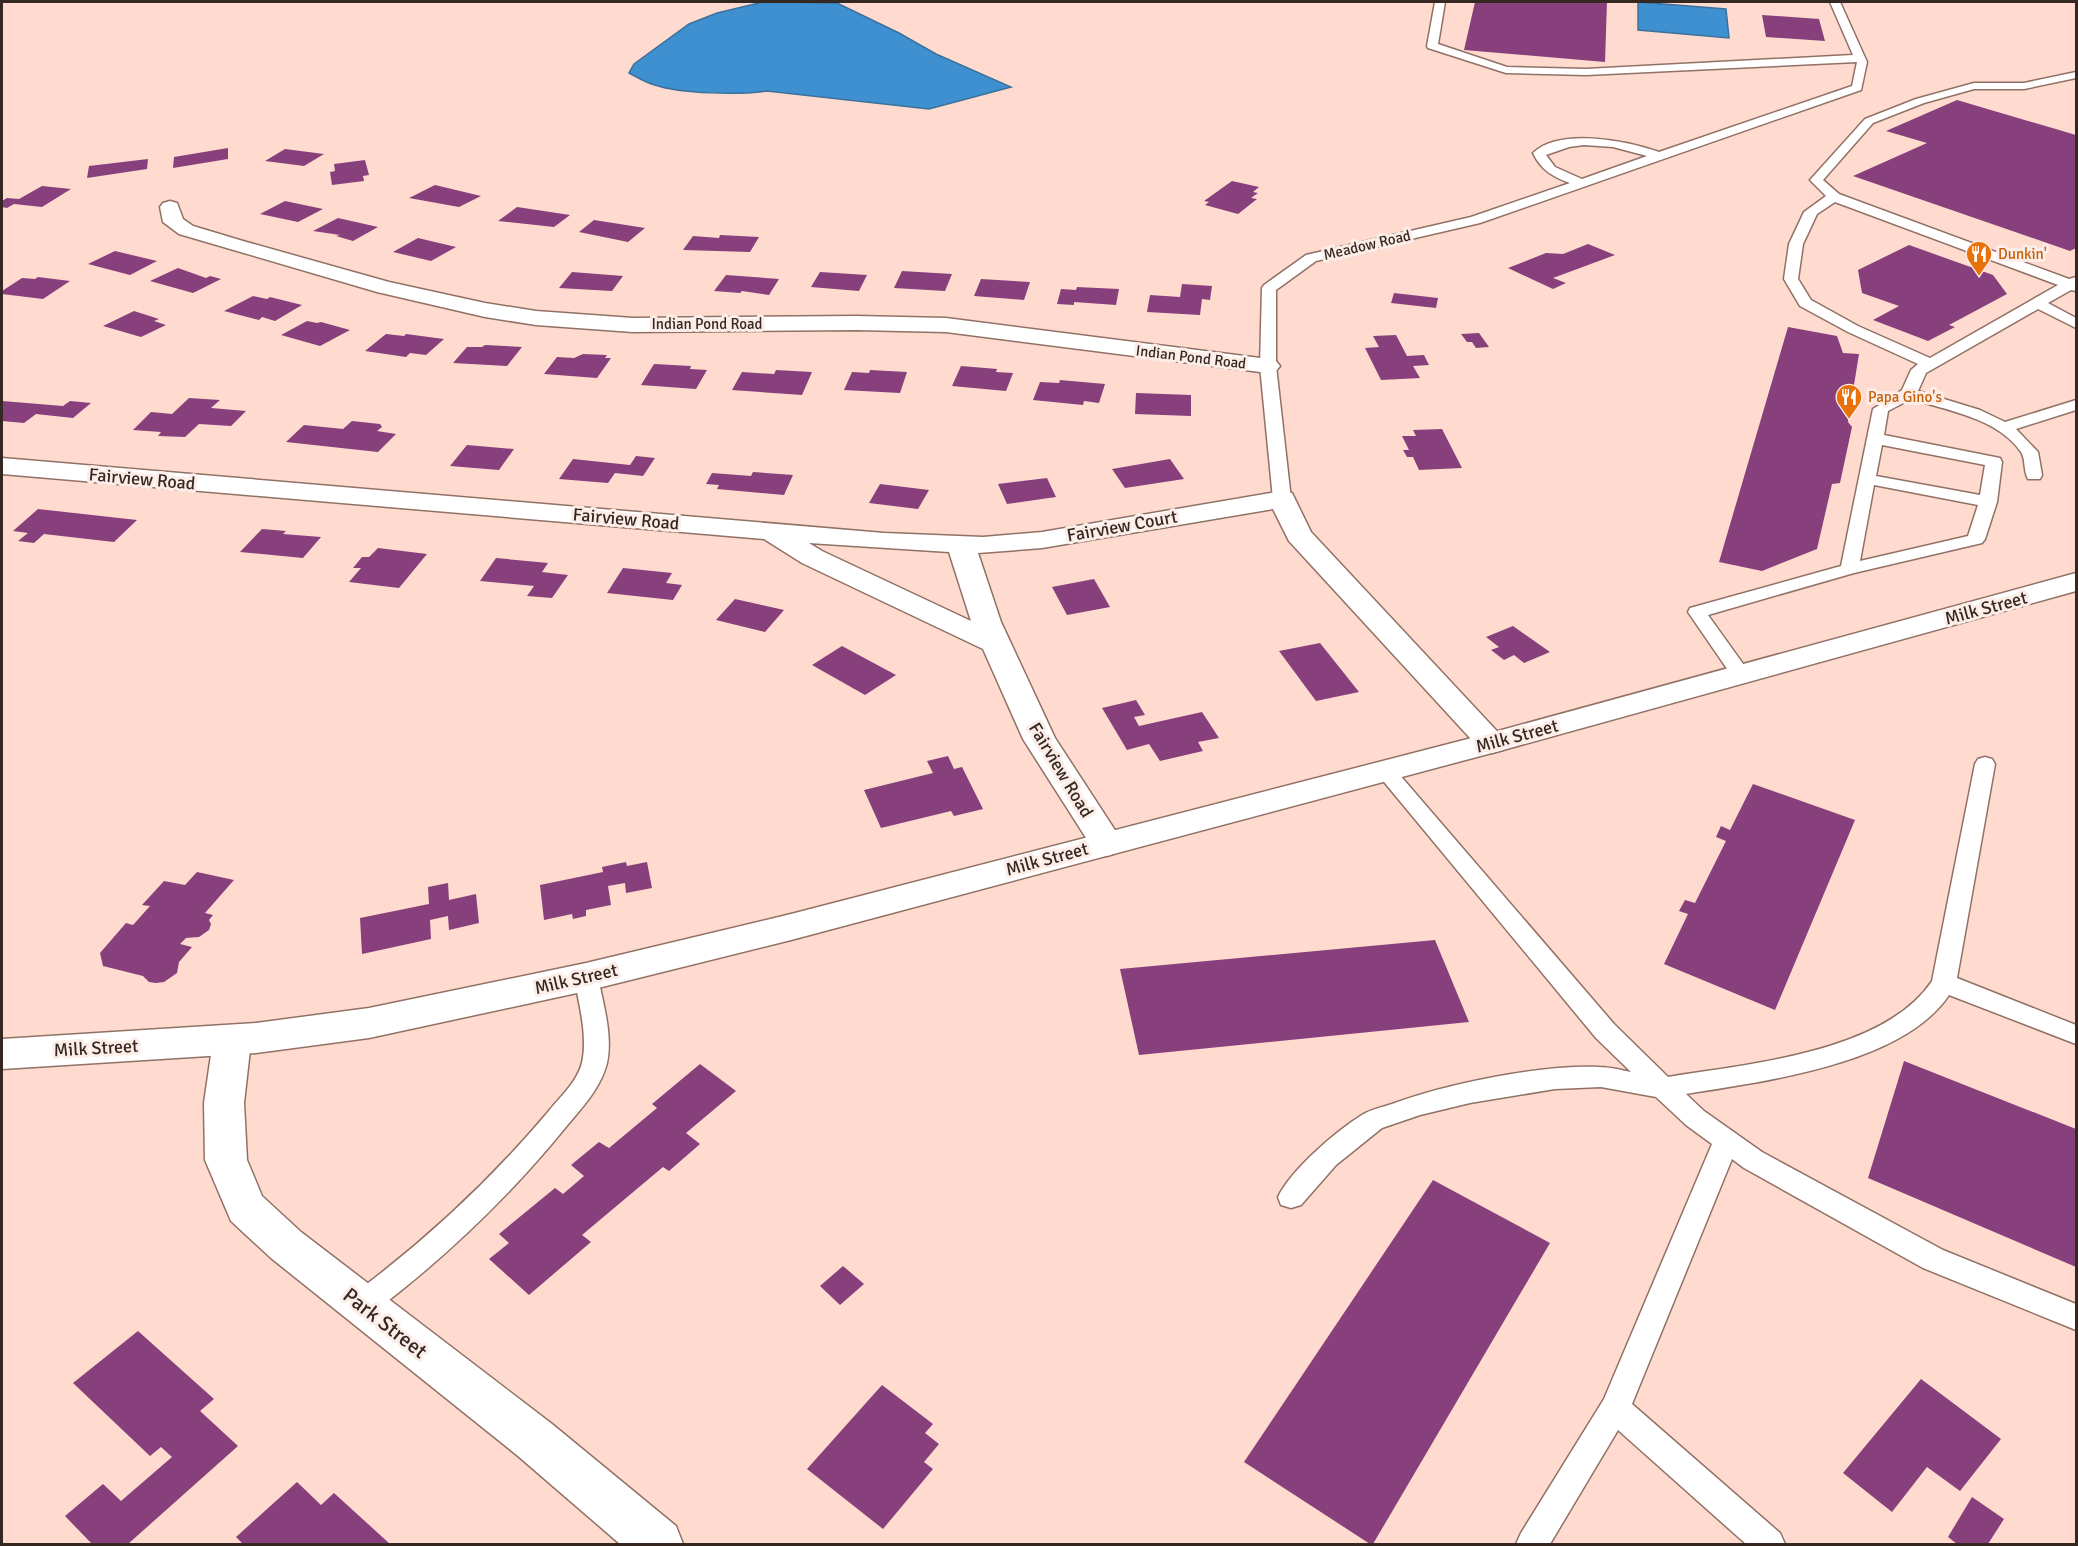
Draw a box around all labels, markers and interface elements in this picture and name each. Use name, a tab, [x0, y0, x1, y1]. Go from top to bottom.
street label: Meadow Road	[1322, 226, 1412, 264]
restaurant icon: Dunkin'	[1964, 239, 1994, 277]
place label: Dunkin'	[1998, 245, 2047, 263]
street label: Indian Pond Road	[651, 315, 763, 333]
street label: Indian Pond Road	[1135, 341, 1247, 373]
restaurant icon: Papa Gino's	[1834, 382, 1864, 420]
place label: Papa Gino's	[1868, 388, 1942, 406]
street label: Fairview Road	[88, 463, 196, 495]
street label: Fairview Road	[572, 503, 680, 535]
street label: Fairview Court	[1065, 505, 1179, 547]
street label: Milk Street	[1942, 586, 2030, 630]
street label: Milk Street	[1473, 714, 1561, 758]
street label: Fairview Road	[1024, 718, 1098, 822]
street label: Milk Street	[1003, 837, 1091, 881]
street label: Milk Street	[532, 959, 620, 999]
street label: Milk Street	[53, 1035, 139, 1061]
street label: Park Street	[338, 1282, 432, 1364]

